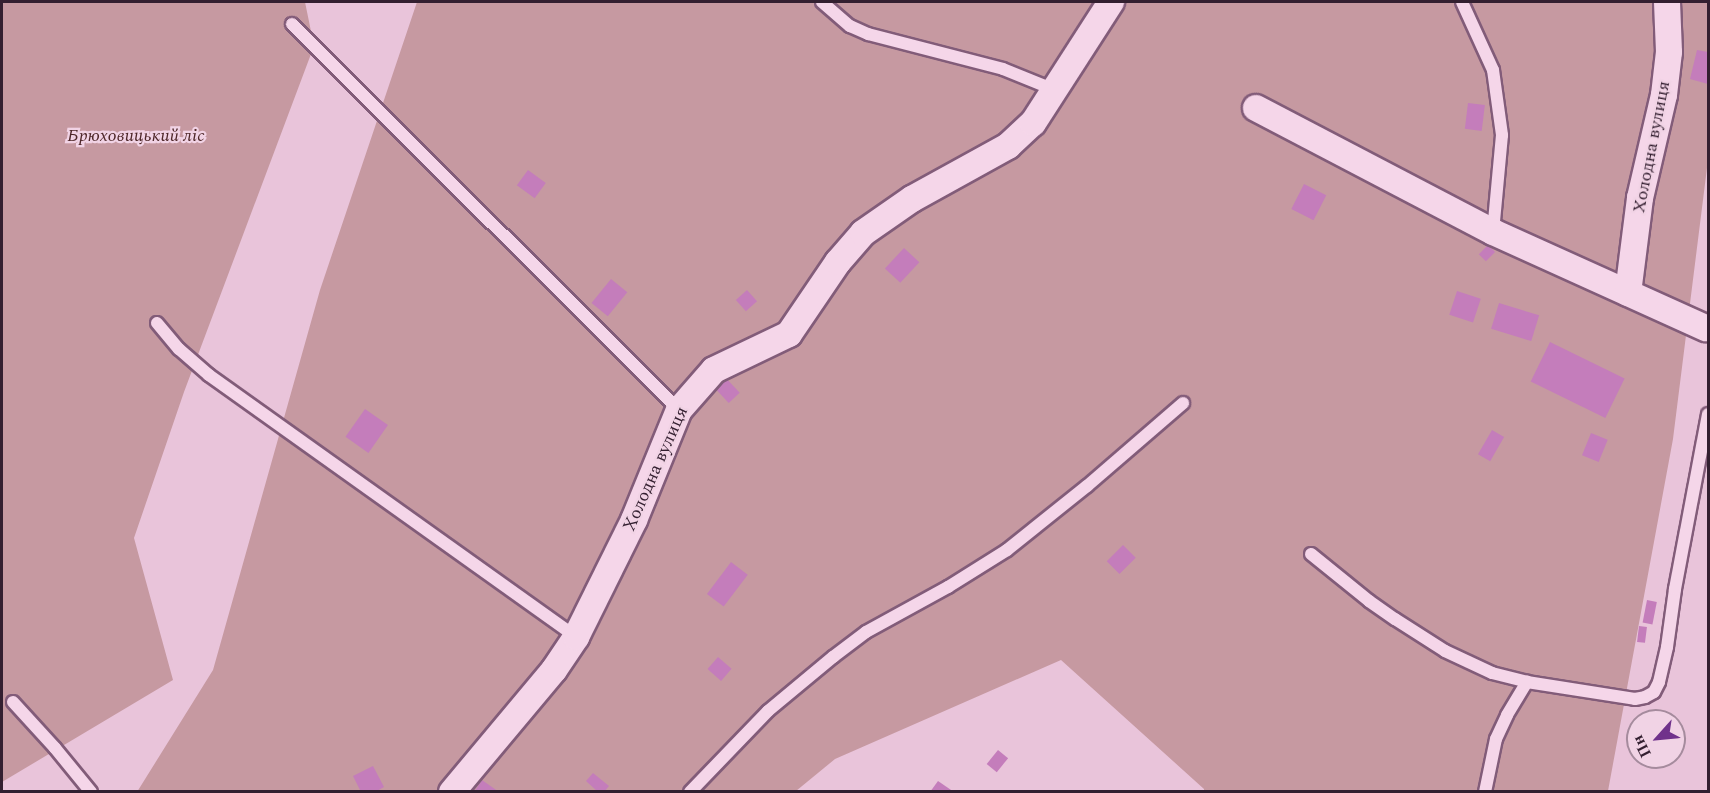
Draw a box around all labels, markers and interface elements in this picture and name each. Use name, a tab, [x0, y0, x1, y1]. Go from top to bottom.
street label: Холодна вулиця	[1629, 79, 1675, 215]
park label: Брюховицький ліс	[67, 125, 205, 147]
street label: Холодна вулиця	[619, 403, 693, 535]
north arrow	[1626, 709, 1686, 769]
text: Пн	[1626, 731, 1658, 762]

